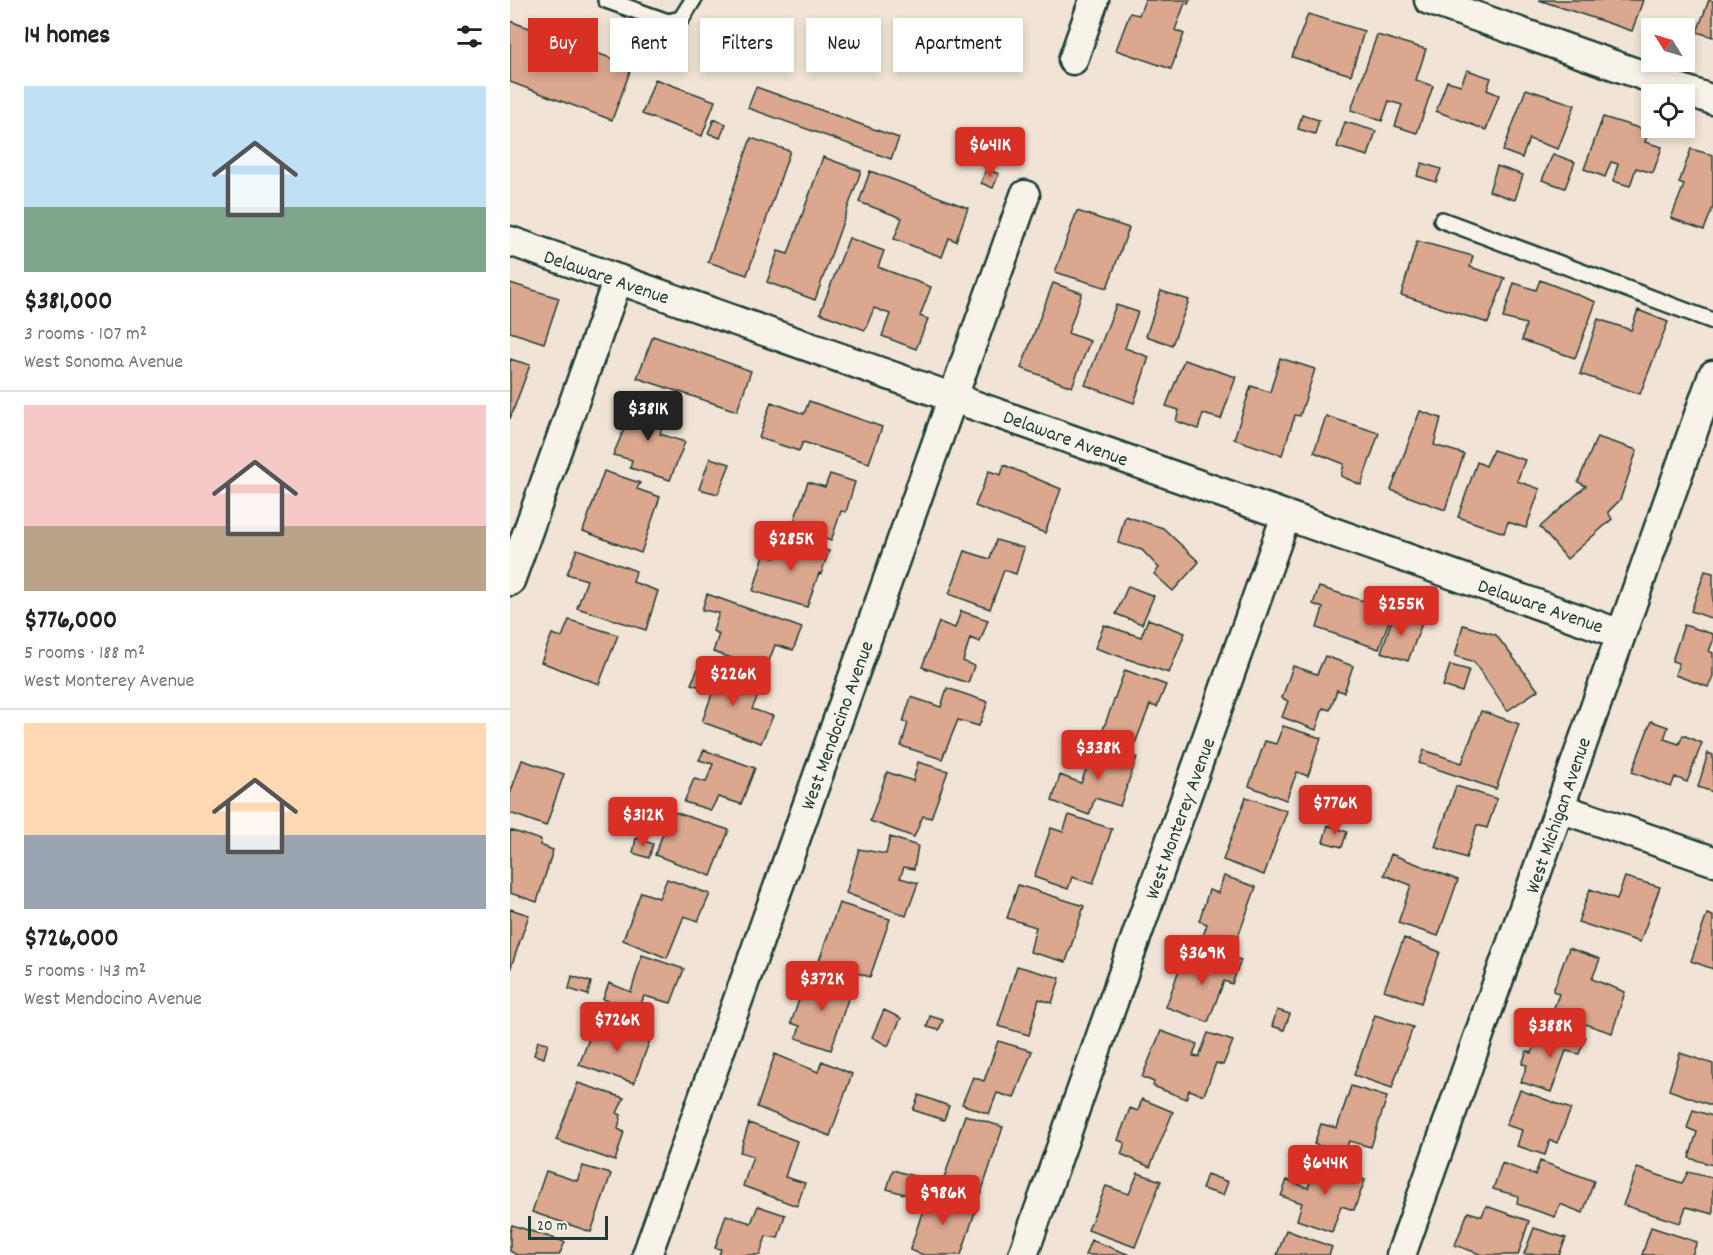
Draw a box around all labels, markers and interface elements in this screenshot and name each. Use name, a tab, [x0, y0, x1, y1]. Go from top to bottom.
text: 14 homes	[24, 18, 110, 55]
chip: Buy	[528, 18, 598, 72]
chip: Rent	[610, 18, 688, 72]
chip: Filters	[700, 18, 794, 72]
chip: New	[806, 18, 881, 72]
chip: Apartment	[893, 18, 1023, 72]
north arrow	[1641, 18, 1695, 72]
map controls	[1641, 18, 1695, 138]
icon: filters	[453, 20, 486, 53]
button: locate	[1641, 84, 1695, 138]
icon: home	[201, 125, 309, 233]
pin: $641K	[948, 127, 1032, 178]
text: $641K	[969, 132, 1011, 160]
street label: Delaware Avenue	[540, 244, 673, 313]
text: $381,000	[24, 284, 112, 321]
text: 3 rooms · 107 m²	[24, 321, 147, 349]
text: West Sonoma Avenue	[24, 349, 183, 377]
pin: $381K	[606, 391, 690, 442]
text: $381K	[628, 396, 668, 424]
street label: Delaware Avenue	[999, 404, 1132, 475]
icon: home	[201, 444, 309, 552]
pin: $285K	[749, 521, 833, 572]
text: $285K	[768, 526, 814, 554]
street label: Delaware Avenue	[1474, 573, 1607, 642]
pin: $255K	[1359, 586, 1443, 637]
text: $255K	[1378, 591, 1424, 619]
text: $776,000	[24, 603, 117, 640]
street label: West Mendocino Avenue	[795, 637, 882, 814]
text: 5 rooms · 188 m²	[24, 640, 145, 668]
pin: $226K	[691, 656, 775, 707]
text: $226K	[710, 661, 756, 689]
text: West Monterey Avenue	[24, 668, 194, 696]
pin: $338K	[1056, 730, 1140, 781]
street label: West Monterey Avenue	[1140, 734, 1224, 904]
street label: West Michigan Avenue	[1520, 734, 1600, 898]
text: $338K	[1075, 735, 1121, 763]
icon: home	[201, 762, 309, 870]
pin: $776K	[1293, 785, 1377, 836]
text: $776K	[1313, 790, 1357, 818]
pin: $312K	[601, 797, 685, 848]
text: $312K	[622, 802, 664, 830]
text: $726,000	[24, 921, 119, 958]
pin: $369K	[1160, 935, 1244, 986]
text: $369K	[1178, 940, 1226, 968]
text: 5 rooms · 143 m²	[24, 958, 146, 986]
pin: $372K	[780, 961, 864, 1012]
text: $372K	[800, 966, 844, 994]
text: West Mendocino Avenue	[24, 986, 202, 1014]
pin: $726K	[575, 1002, 659, 1053]
text: $726K	[594, 1007, 640, 1035]
pin: $388K	[1508, 1008, 1592, 1059]
text: $388K	[1528, 1013, 1572, 1041]
pin: $644K	[1283, 1145, 1367, 1196]
text: $644K	[1302, 1150, 1348, 1178]
pin: $986K	[901, 1175, 985, 1226]
text: $986K	[920, 1180, 966, 1208]
scale bar	[528, 1213, 608, 1240]
text: 20 m	[537, 1215, 567, 1238]

